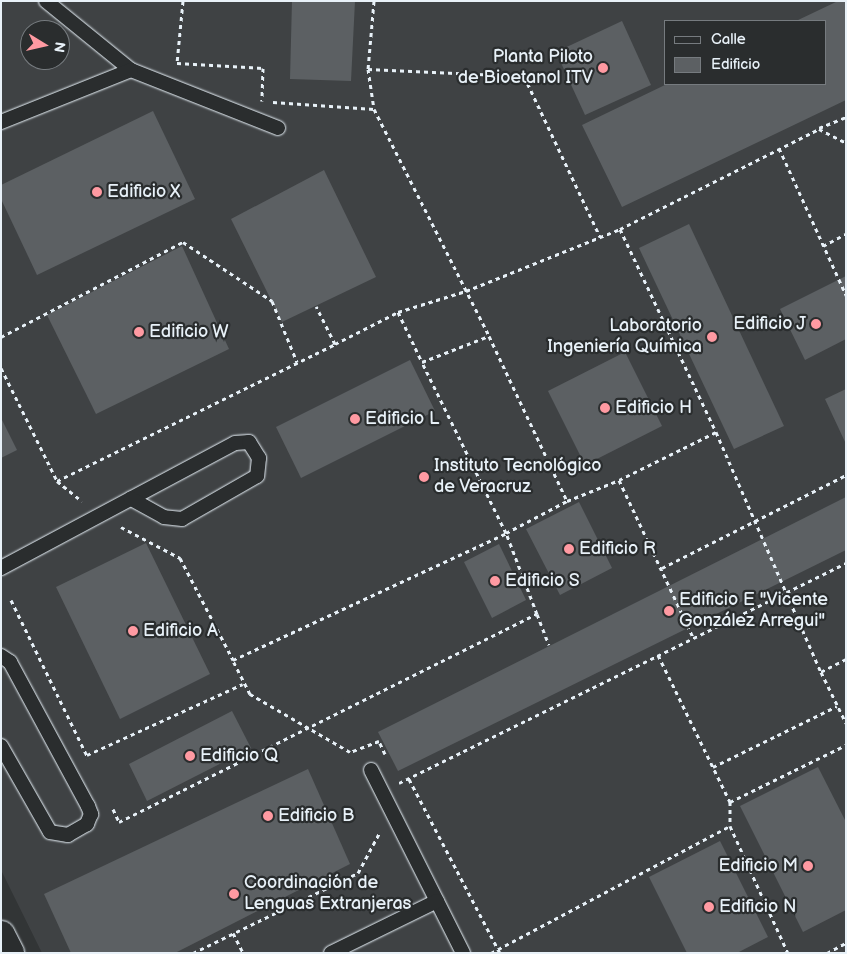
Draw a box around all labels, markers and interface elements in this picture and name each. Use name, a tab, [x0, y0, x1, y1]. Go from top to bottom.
north arrow	[20, 20, 70, 70]
legend	[664, 20, 827, 85]
text: Calle	[711, 30, 746, 49]
text: N	[50, 41, 69, 54]
place label: Planta Piloto de Bioetanol ITV	[458, 47, 593, 90]
text: Edificio	[711, 55, 760, 74]
marker: Planta Piloto de Bioetanol ITV	[597, 62, 609, 74]
place label: Edificio X	[107, 181, 181, 203]
marker: Edificio X	[91, 186, 103, 198]
place label: Edificio J	[732, 313, 806, 335]
place label: Laboratorio Ingeniería Química	[547, 316, 702, 358]
marker: Edificio J	[810, 318, 822, 330]
place label: Edificio W	[149, 321, 229, 343]
marker: Edificio W	[133, 326, 145, 338]
marker: Laboratorio Ingeniería Química	[706, 331, 718, 343]
place label: Edificio H	[615, 397, 692, 419]
marker: Edificio H	[599, 402, 611, 414]
place label: Edificio L	[365, 408, 439, 430]
marker: Edificio L	[349, 413, 361, 425]
place label: Instituto Tecnológico de Veracruz	[434, 456, 602, 498]
marker: Instituto Tecnológico de Veracruz	[418, 471, 430, 483]
place label: Edificio R	[579, 538, 656, 560]
marker: Edificio R	[563, 543, 575, 555]
place label: Edificio S	[505, 570, 580, 592]
marker: Edificio S	[489, 575, 501, 587]
place label: Edificio E "Vicente González Arregui"	[679, 590, 828, 632]
marker: Edificio E "Vicente González Arregui"	[663, 605, 675, 617]
place label: Edificio A	[143, 620, 218, 642]
marker: Edificio A	[127, 625, 139, 637]
place label: Edificio Q	[200, 745, 278, 767]
marker: Edificio Q	[184, 750, 196, 762]
place label: Edificio B	[278, 805, 354, 827]
marker: Edificio B	[262, 810, 274, 822]
place label: Edificio M	[718, 855, 798, 877]
marker: Edificio M	[802, 860, 814, 872]
place label: Coordinación de Lenguas Extranjeras	[244, 873, 411, 916]
marker: Coordinación de Lenguas Extranjeras	[228, 888, 240, 900]
place label: Edificio N	[719, 896, 797, 918]
marker: Edificio N	[703, 901, 715, 913]

